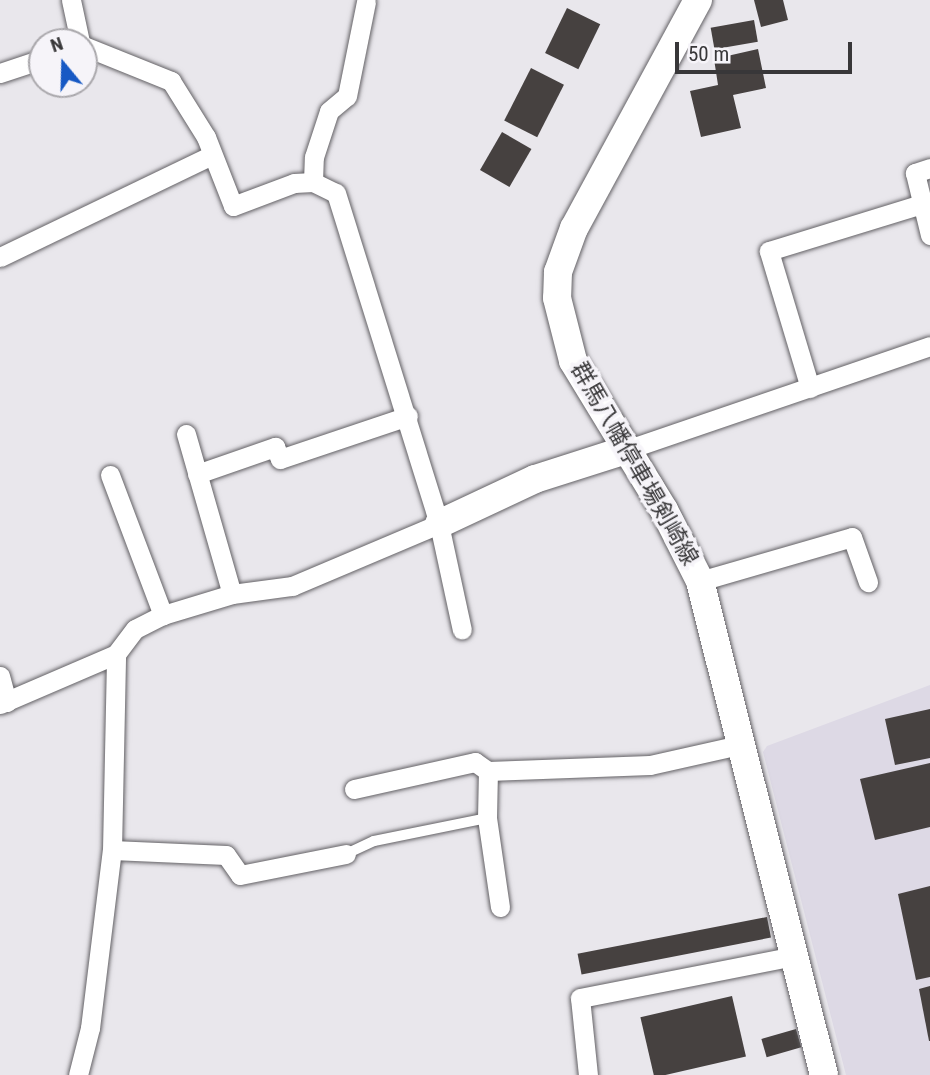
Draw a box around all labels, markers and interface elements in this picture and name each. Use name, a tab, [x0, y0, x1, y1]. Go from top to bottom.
north arrow	[28, 28, 98, 98]
scale bar	[678, 28, 855, 72]
text: N	[47, 32, 66, 57]
text: 50 m	[688, 42, 729, 66]
street label: 群馬八幡停車場剣崎線	[565, 358, 703, 570]

